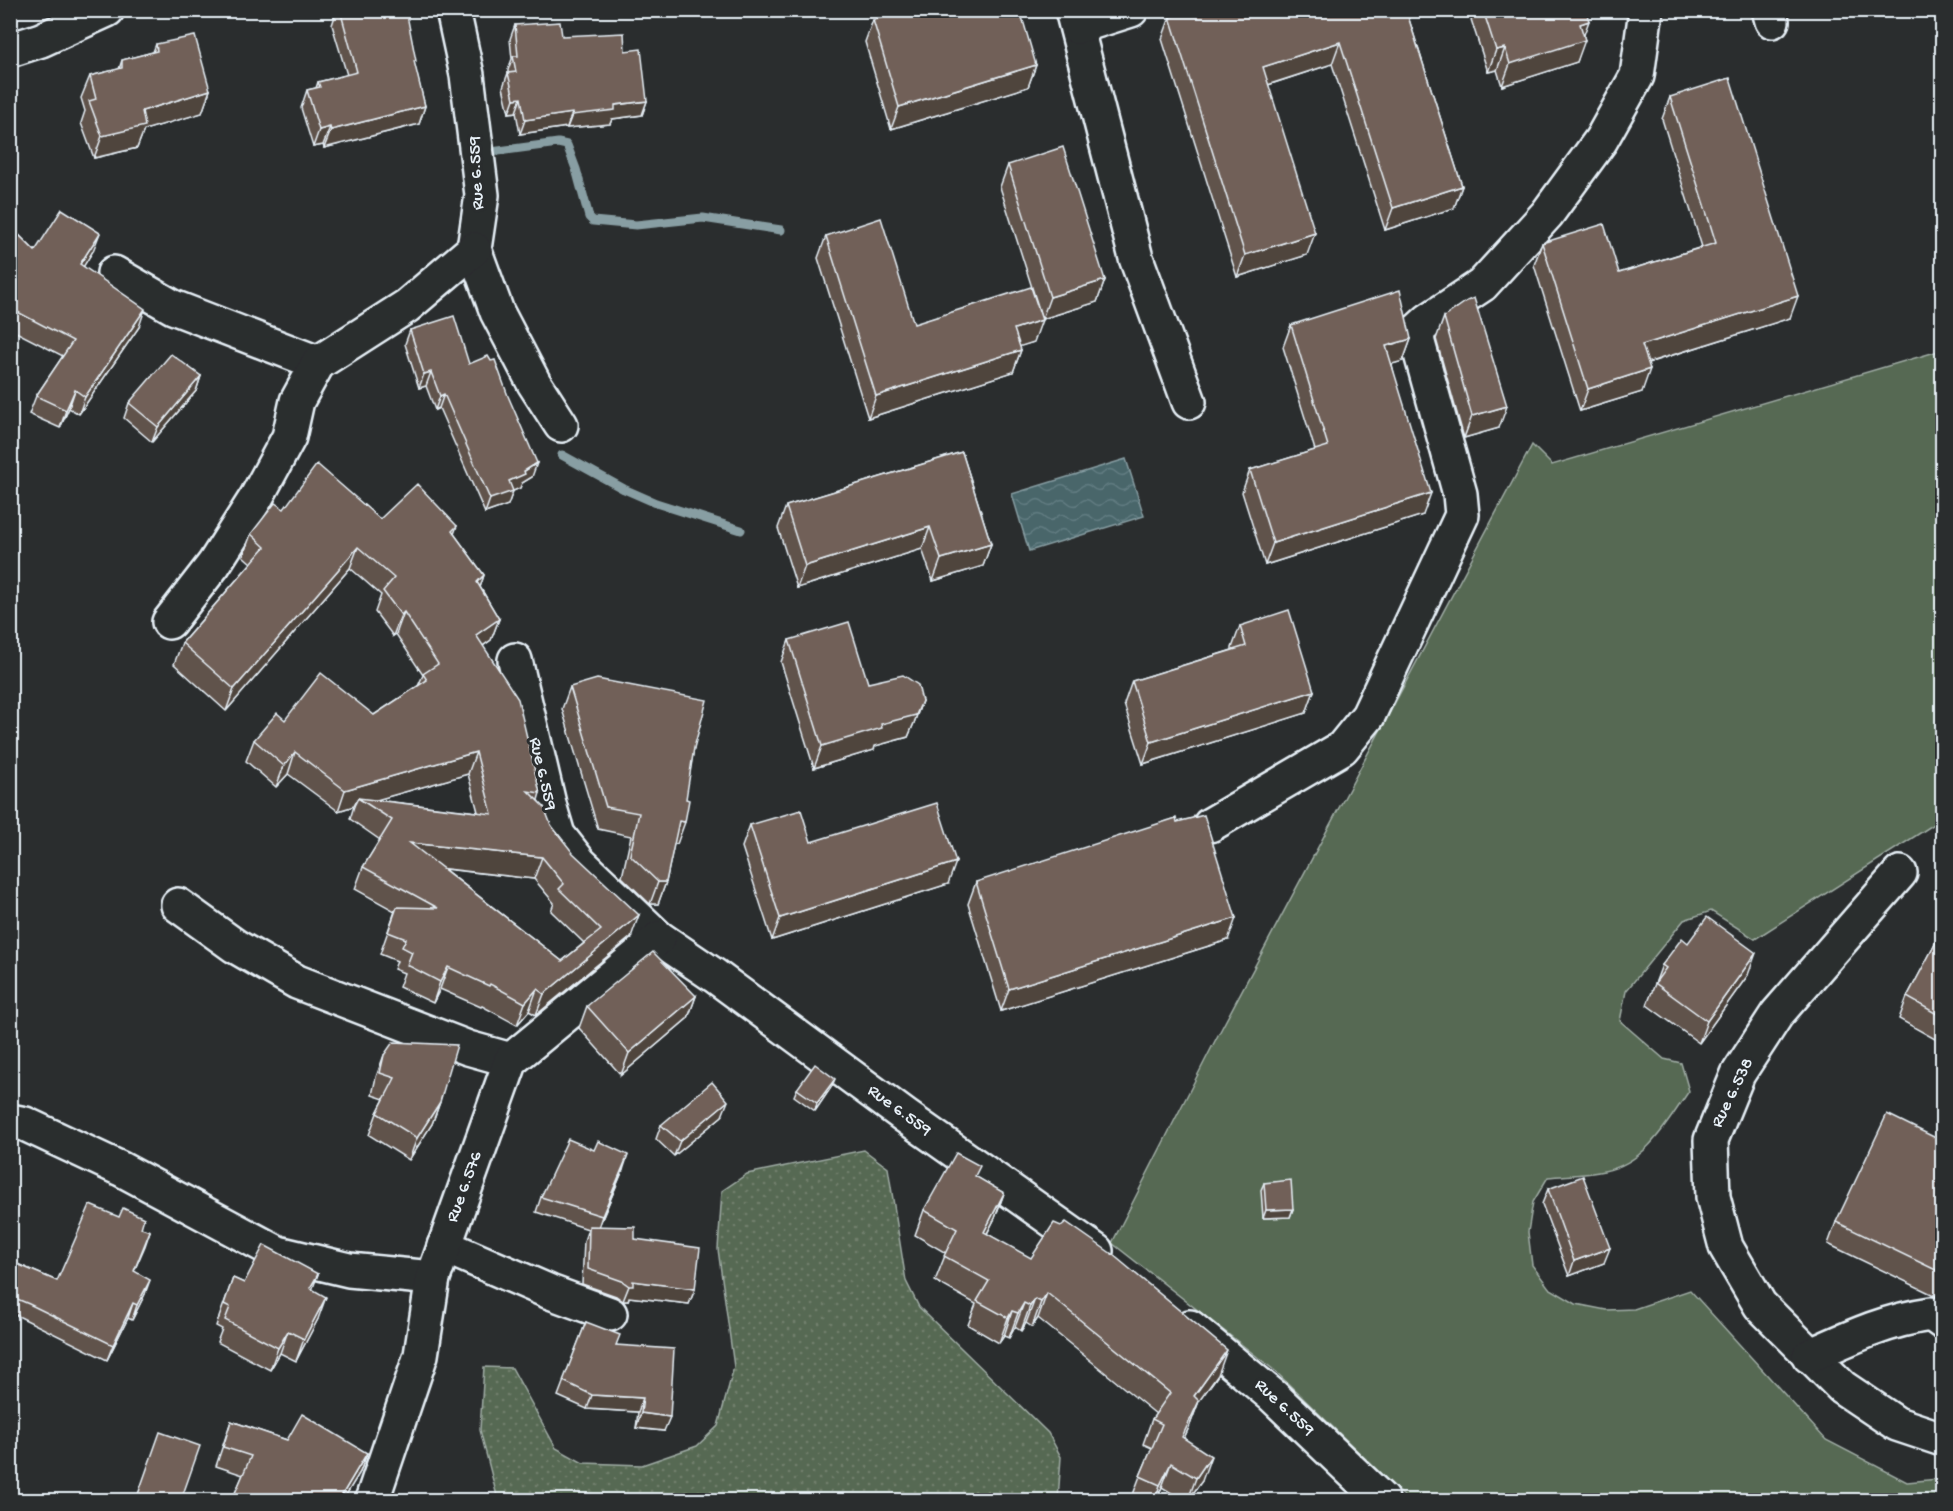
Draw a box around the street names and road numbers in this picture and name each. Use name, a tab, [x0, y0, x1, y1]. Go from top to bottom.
street label: Rue 6.559	[465, 135, 489, 211]
street label: Rue 6.559	[523, 736, 561, 812]
street label: Rue 6.538	[1707, 1055, 1759, 1131]
street label: Rue 6.559	[863, 1081, 935, 1141]
street label: Rue 6.576	[442, 1148, 488, 1225]
street label: Rue 6.559	[1250, 1375, 1318, 1441]

